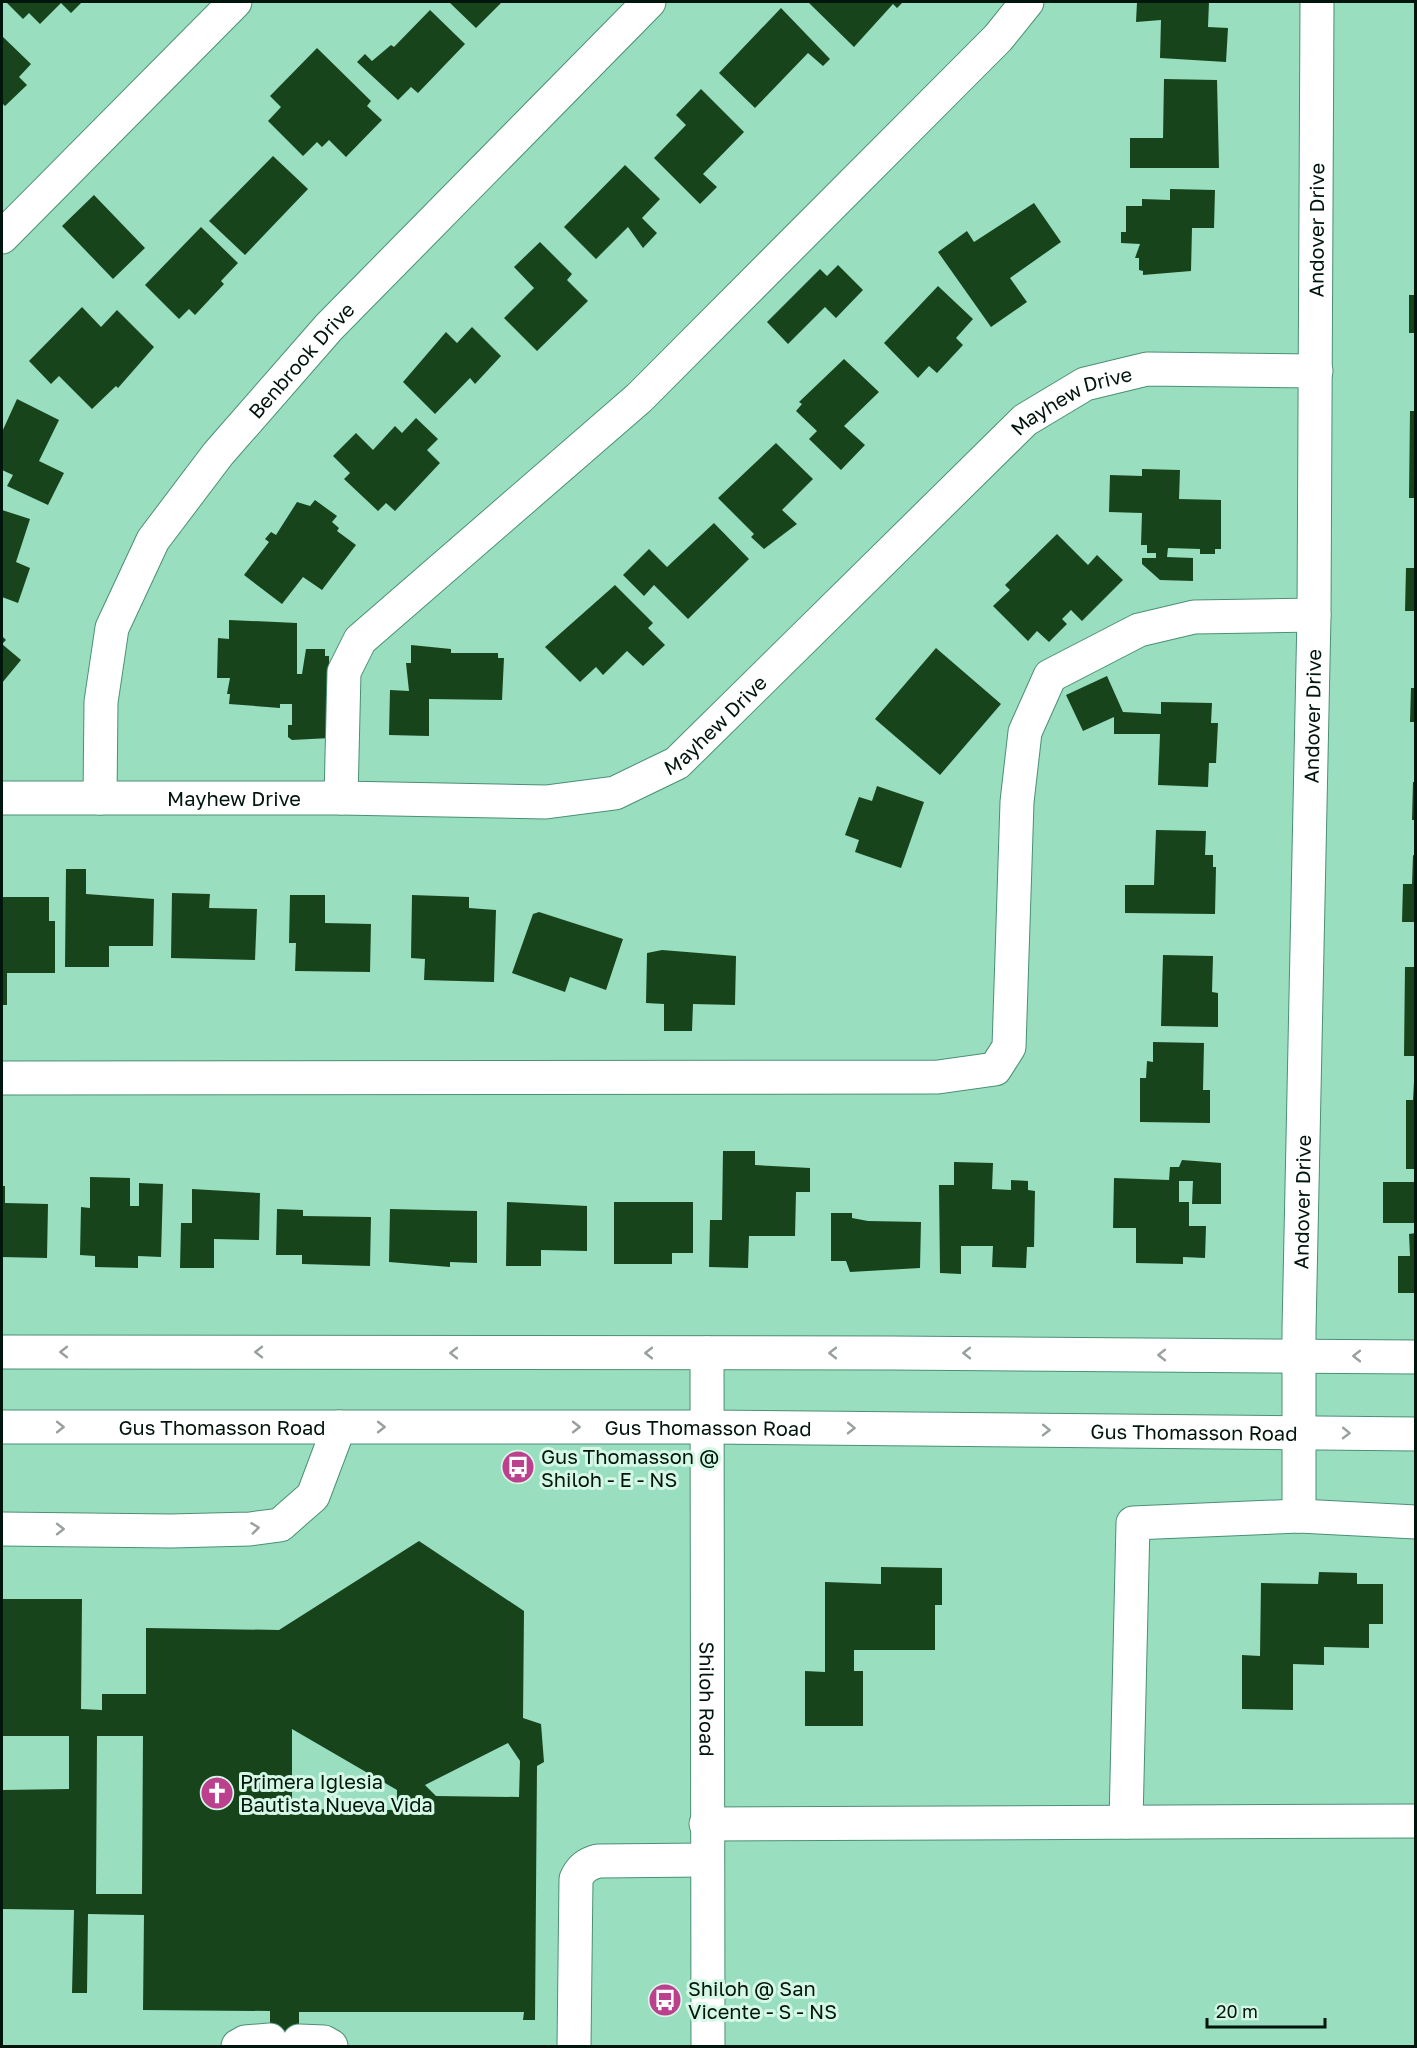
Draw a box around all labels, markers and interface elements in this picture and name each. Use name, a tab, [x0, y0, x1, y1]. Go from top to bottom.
street label: Andover Drive	[1304, 163, 1328, 297]
street label: Benbrook Drive	[243, 297, 359, 423]
street label: Mayhew Drive	[1005, 361, 1134, 440]
street label: Andover Drive	[1298, 649, 1325, 784]
street label: Mayhew Drive	[660, 670, 771, 780]
street label: Mayhew Drive	[167, 786, 301, 810]
street label: Andover Drive	[1288, 1135, 1315, 1270]
one-way arrow	[59, 1346, 68, 1358]
one-way arrow	[254, 1346, 263, 1358]
one-way arrow	[449, 1347, 458, 1359]
one-way arrow	[644, 1347, 653, 1359]
one-way arrow	[829, 1347, 838, 1359]
one-way arrow	[963, 1347, 972, 1359]
one-way arrow	[1158, 1349, 1167, 1361]
one-way arrow	[1353, 1350, 1362, 1362]
street label: Gus Thomasson Road	[118, 1415, 326, 1439]
street label: Gus Thomasson Road	[604, 1415, 812, 1440]
street label: Gus Thomasson Road	[1090, 1419, 1298, 1445]
one-way arrow	[56, 1421, 65, 1433]
one-way arrow	[377, 1421, 386, 1433]
one-way arrow	[572, 1421, 581, 1433]
one-way arrow	[846, 1422, 855, 1434]
one-way arrow	[1041, 1424, 1050, 1436]
one-way arrow	[1341, 1427, 1350, 1439]
place label: Gus Thomasson @ Shiloh - E - NS	[541, 1444, 719, 1491]
bus stop icon: Gus Thomasson @ Shiloh - E - NS	[500, 1449, 536, 1485]
one-way arrow	[56, 1523, 65, 1535]
one-way arrow	[250, 1523, 259, 1535]
street label: Shiloh Road	[695, 1641, 720, 1757]
place label: Primera Iglesia Bautista Nueva Vida	[240, 1769, 433, 1816]
church icon: Primera Iglesia Bautista Nueva Vida	[199, 1775, 235, 1811]
place label: Shiloh @ San Vicente - S - NS	[688, 1976, 837, 2023]
bus stop icon: Shiloh @ San Vicente - S - NS	[647, 1982, 683, 2018]
scale bar	[1207, 1991, 1326, 2029]
text: 20 m	[1216, 2000, 1258, 2022]

